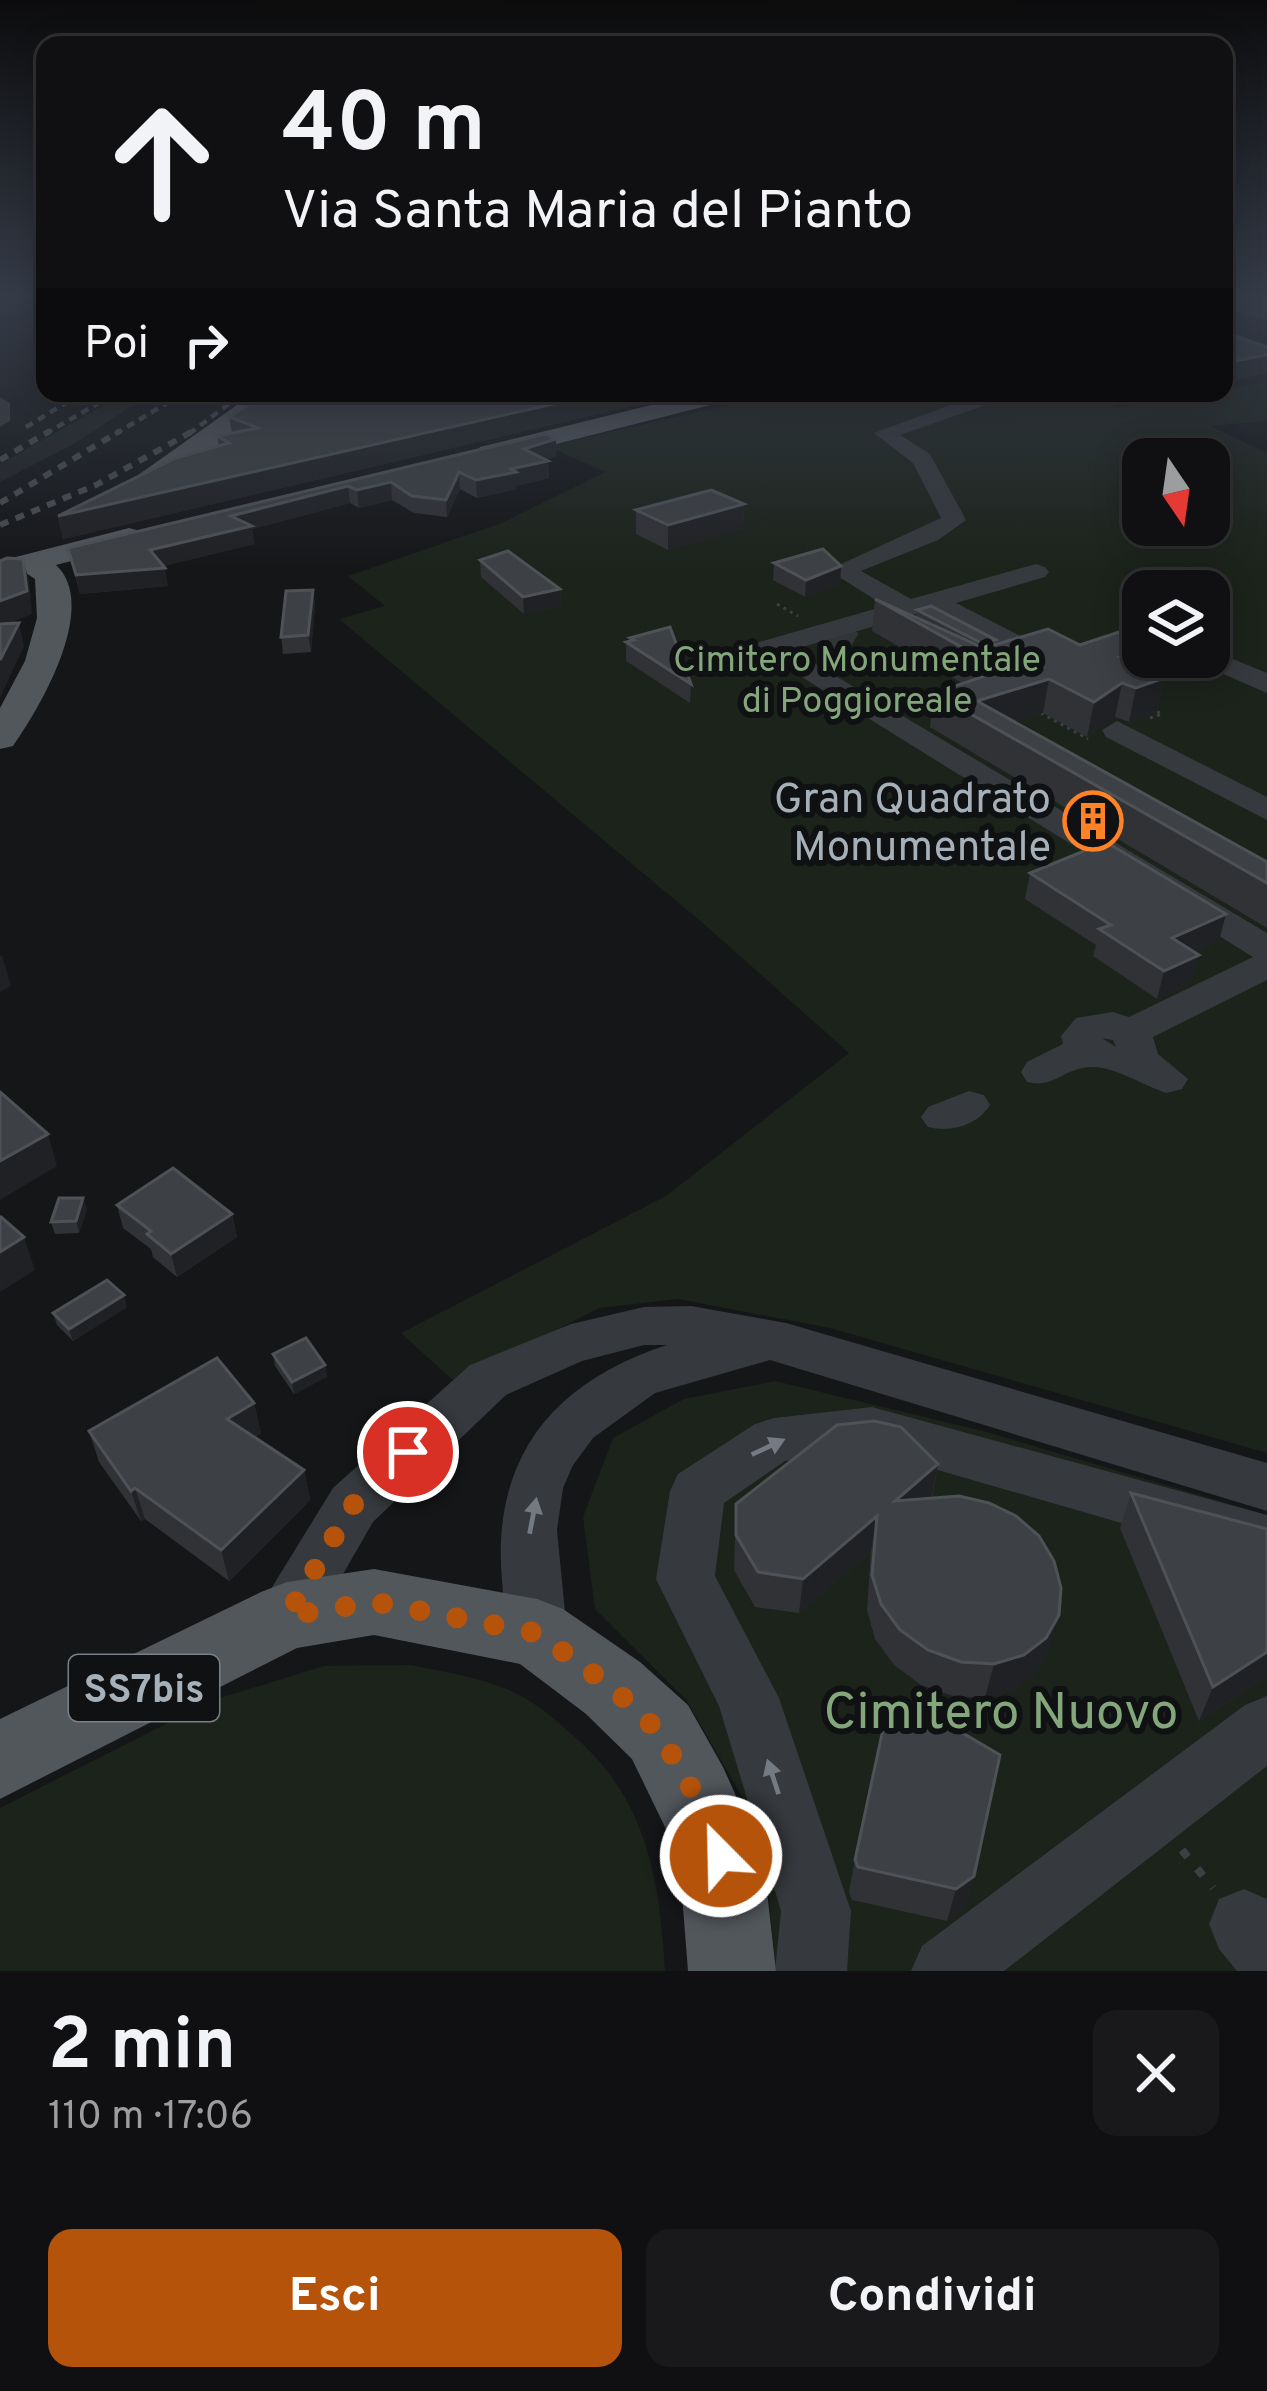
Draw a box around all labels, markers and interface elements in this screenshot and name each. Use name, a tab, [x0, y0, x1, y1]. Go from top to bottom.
text: 40 m	[282, 75, 486, 181]
icon: ahead	[84, 84, 240, 240]
text: Via Santa Maria del Pianto	[282, 179, 913, 248]
icon: right	[173, 312, 239, 378]
text: Poi	[84, 317, 149, 374]
north arrow	[1122, 438, 1230, 546]
map controls	[1122, 438, 1230, 678]
button: layers	[1122, 570, 1230, 678]
park label: Cimitero Monumentale di Poggioreale	[673, 639, 1041, 726]
place label: Gran Quadrato Monumentale	[774, 775, 1051, 876]
building icon: Gran Quadrato Monumentale	[1062, 790, 1124, 852]
pin	[357, 1401, 459, 1503]
icon: arrive	[375, 1419, 441, 1485]
one-way arrow	[751, 1437, 786, 1457]
one-way arrow	[524, 1497, 543, 1535]
road number: SS7bis	[69, 1655, 219, 1721]
park label: Cimitero Nuovo	[824, 1683, 1178, 1748]
one-way arrow	[763, 1758, 781, 1795]
position arrow	[658, 1793, 784, 1919]
text: 2 min	[48, 2003, 236, 2095]
button: close	[1093, 2010, 1219, 2136]
text: 110 m · 17:06	[48, 2094, 253, 2143]
button: Esci	[48, 2229, 622, 2367]
button: Condividi	[646, 2229, 1219, 2367]

